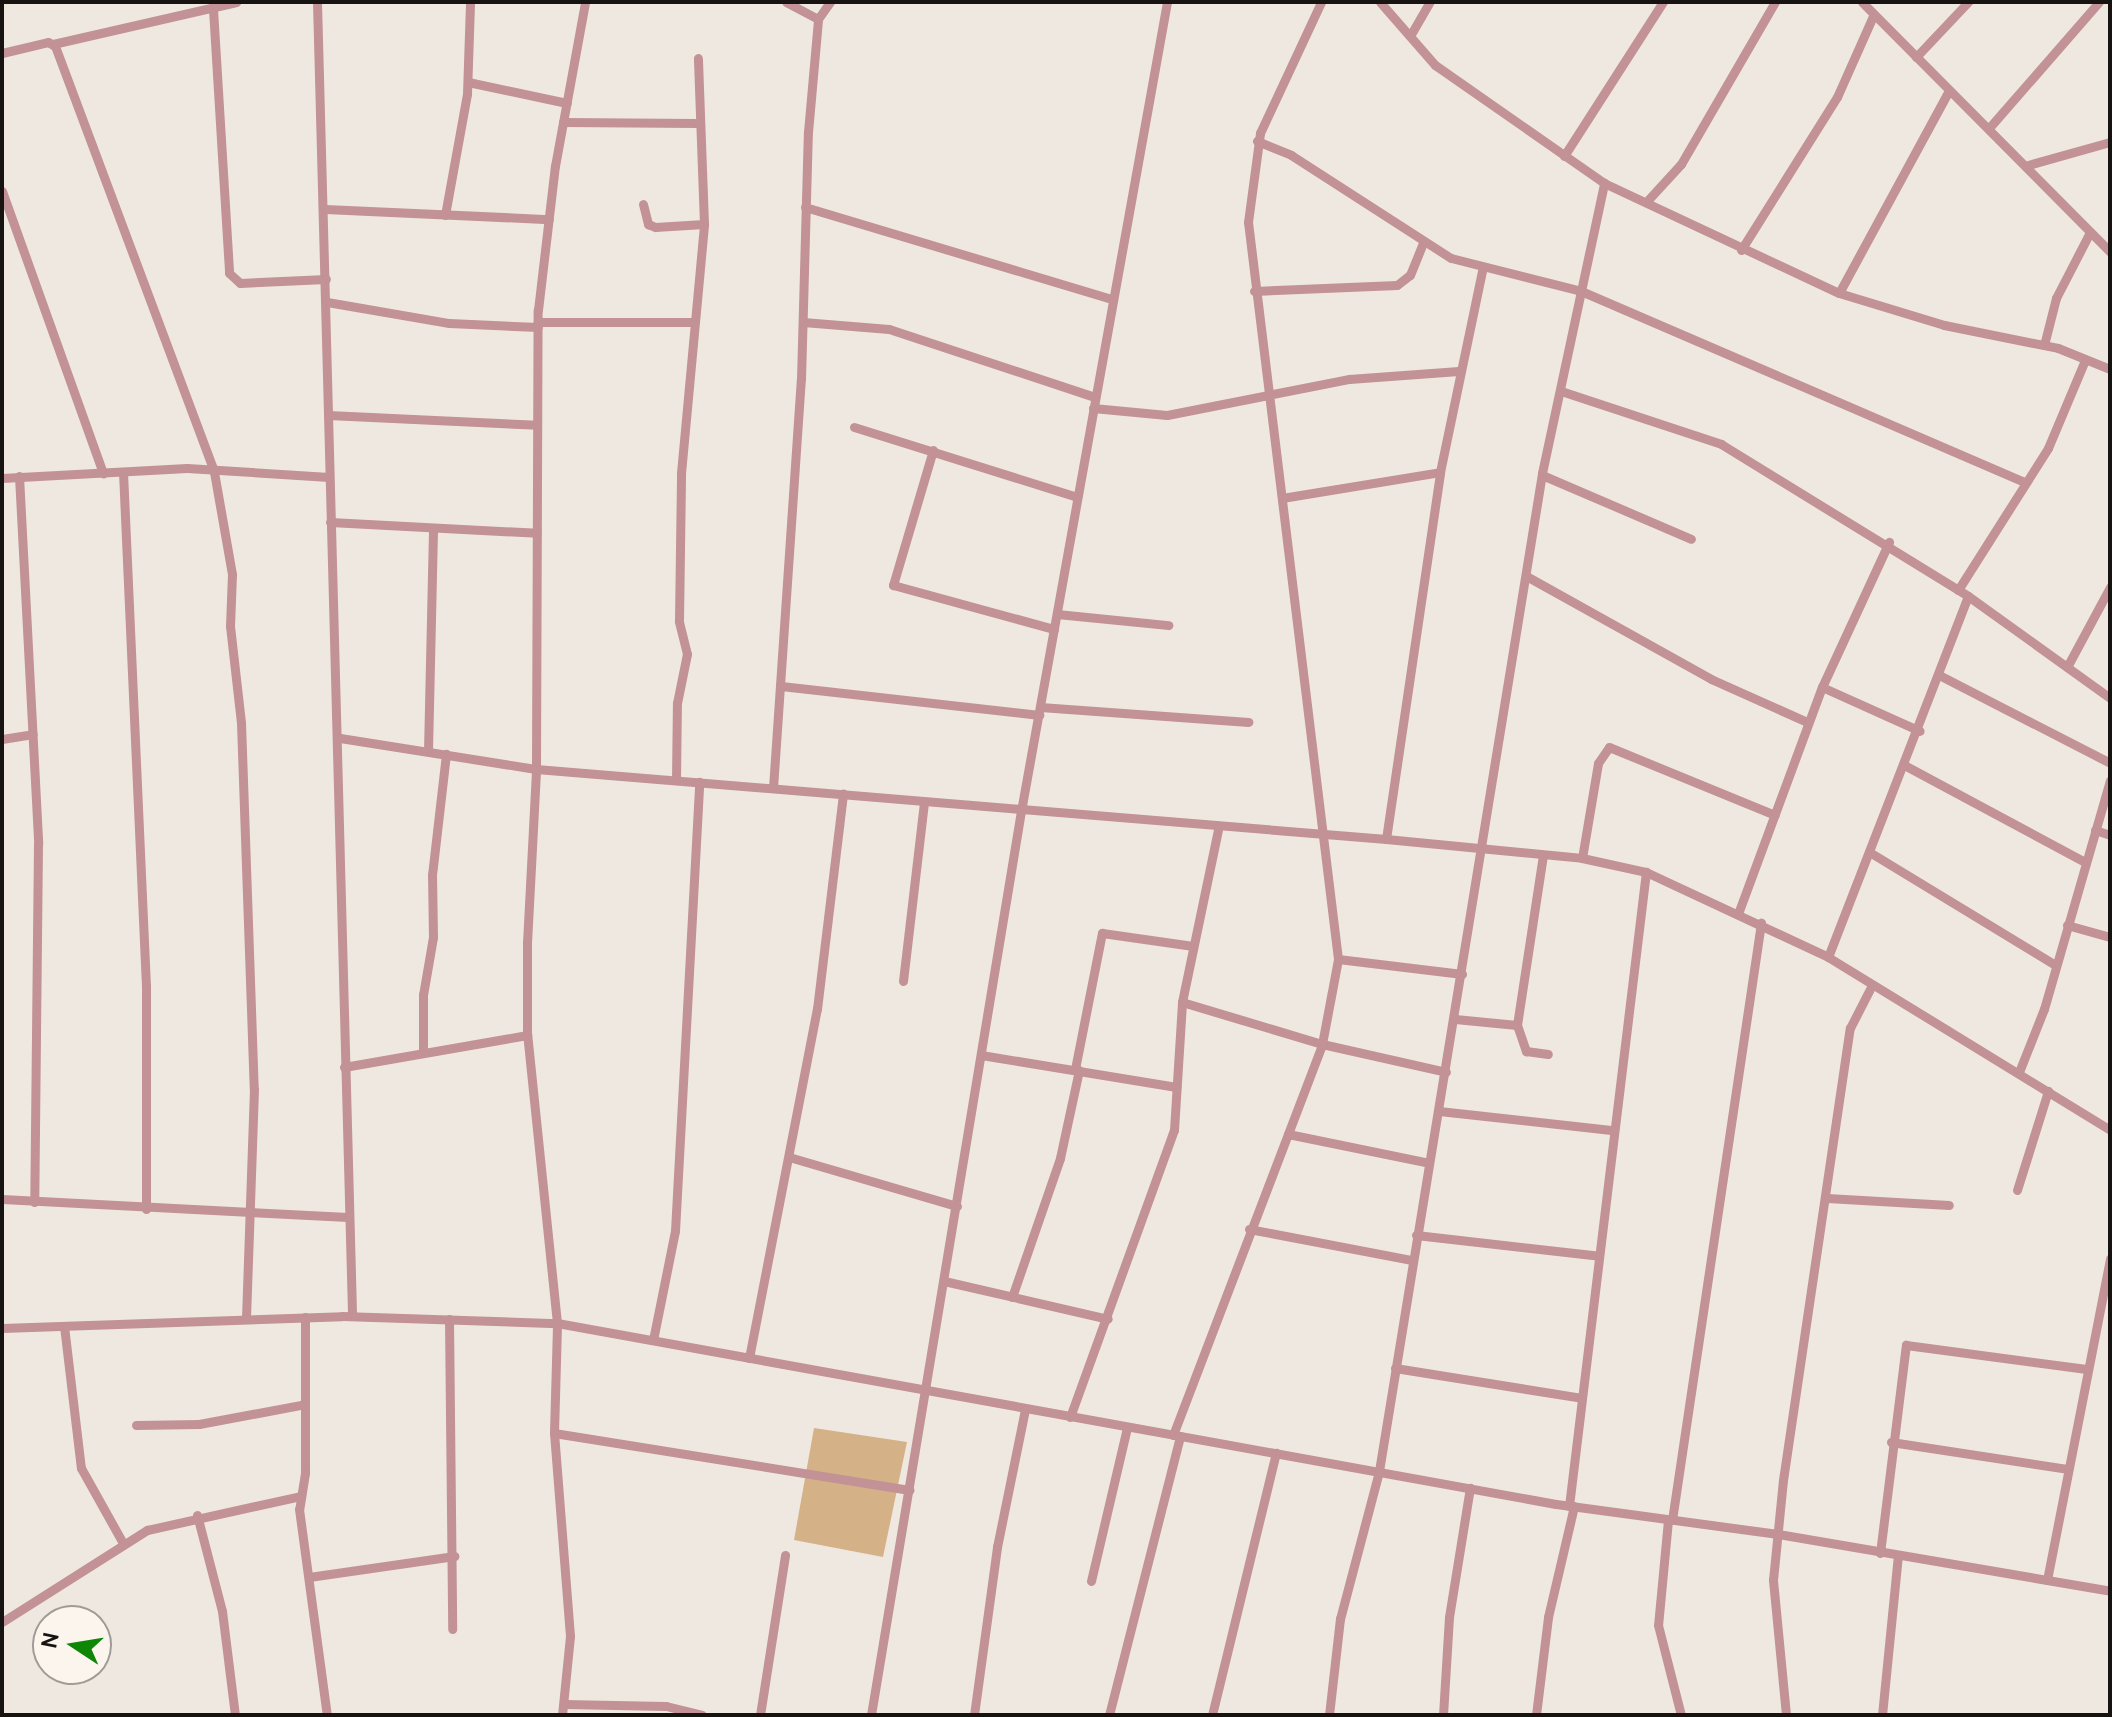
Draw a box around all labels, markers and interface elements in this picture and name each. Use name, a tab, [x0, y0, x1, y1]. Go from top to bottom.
north arrow	[32, 1605, 112, 1685]
text: N	[35, 1630, 65, 1651]

